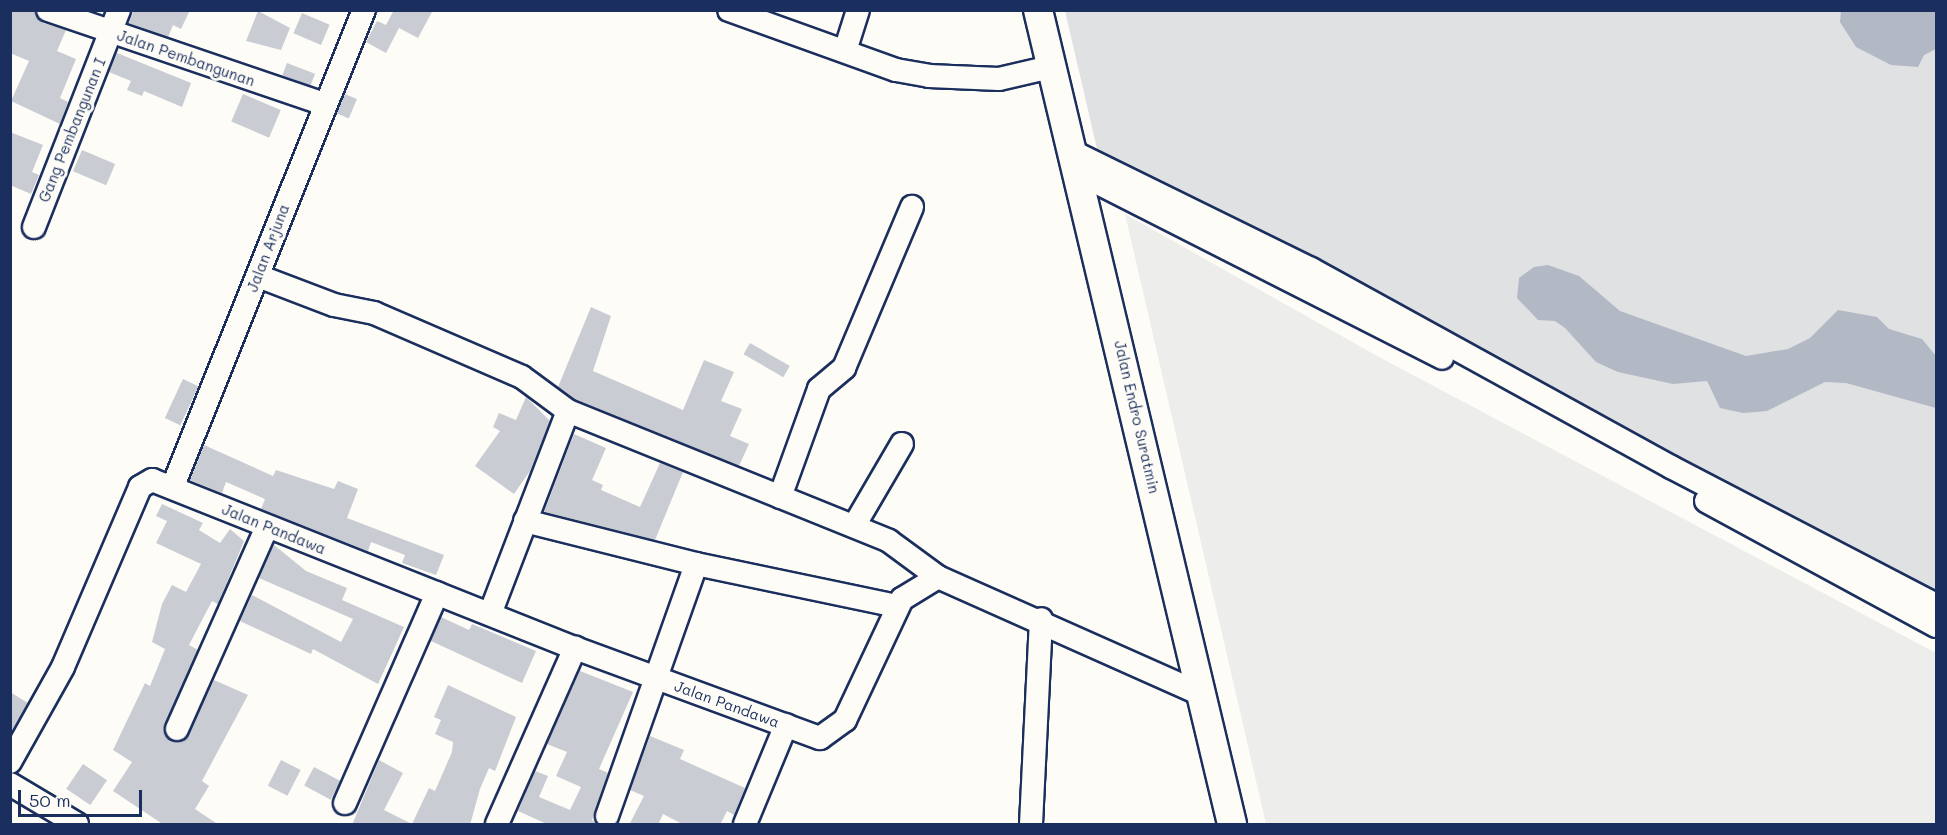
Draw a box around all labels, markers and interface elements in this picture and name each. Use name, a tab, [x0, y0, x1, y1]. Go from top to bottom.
street label: Jalan Pembangunan	[115, 26, 257, 90]
street label: Gang Pembangunan I	[35, 55, 109, 205]
street label: Jalan Arjuna	[243, 202, 293, 294]
street label: Jalan Endro Suratmin	[1111, 339, 1163, 495]
street label: Jalan Pandawa	[219, 500, 329, 558]
street label: Jalan Pandawa	[672, 677, 782, 731]
scale bar	[21, 778, 146, 816]
text: 50 m	[29, 788, 71, 812]

